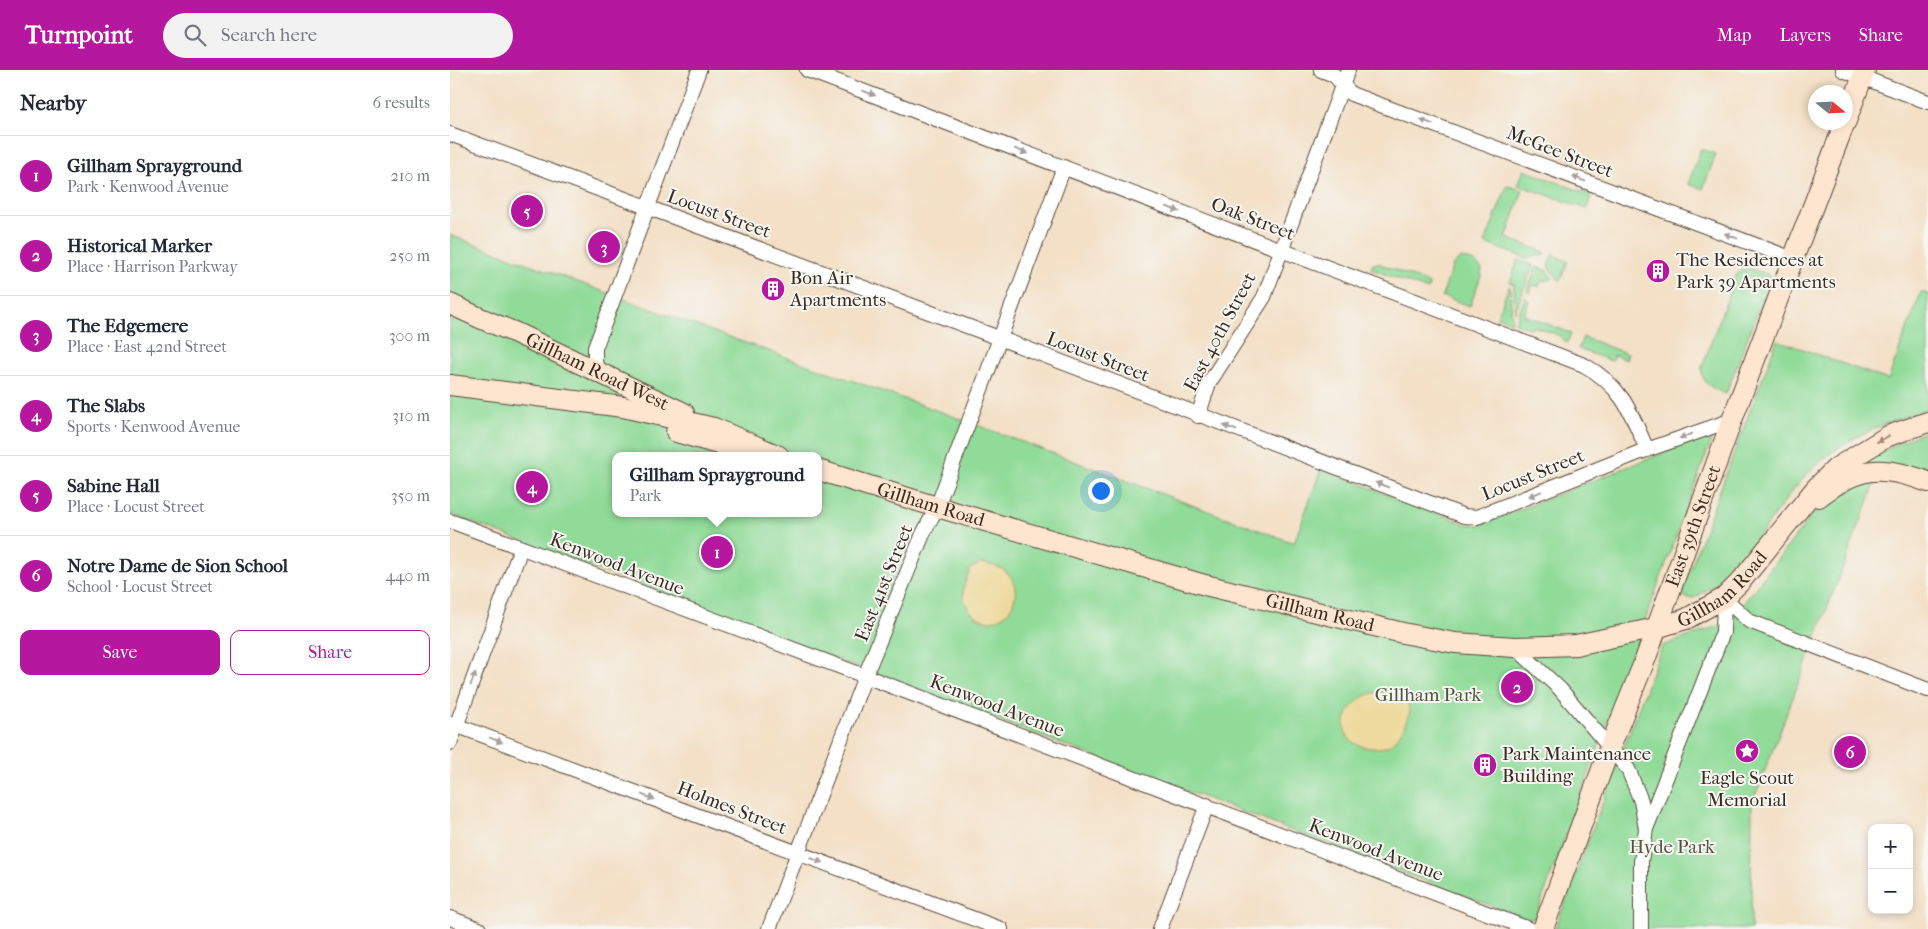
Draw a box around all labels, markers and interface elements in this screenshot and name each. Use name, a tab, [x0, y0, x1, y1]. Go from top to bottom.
search box	[163, 13, 513, 58]
text: Turnpoint	[25, 21, 133, 49]
icon: search	[181, 21, 209, 49]
text: Search here	[221, 24, 317, 46]
text: Map	[1717, 25, 1751, 46]
text: Layers	[1779, 25, 1831, 46]
text: Share	[1859, 25, 1903, 46]
north arrow	[1808, 85, 1853, 130]
one-way arrow	[862, 90, 876, 98]
text: Nearby	[20, 91, 86, 115]
text: 6 results	[372, 93, 430, 112]
one-way arrow	[1419, 118, 1434, 126]
street label: McGee Street	[1504, 122, 1616, 182]
one-way arrow	[1014, 147, 1029, 155]
text: Gillham Sprayground	[67, 155, 242, 177]
text: 1	[33, 166, 39, 185]
text: 210 m	[391, 166, 430, 185]
one-way arrow	[1571, 175, 1586, 183]
text: Park · Kenwood Avenue	[67, 177, 229, 196]
street label: Locust Street	[664, 185, 774, 243]
pin: 5	[511, 192, 543, 230]
street label: Oak Street	[1208, 193, 1298, 245]
one-way arrow	[1165, 206, 1180, 213]
pin: 3	[588, 228, 620, 266]
one-way arrow	[1724, 231, 1738, 239]
text: Historical Marker	[67, 235, 212, 257]
text: 2	[32, 246, 40, 265]
text: 250 m	[389, 246, 430, 265]
place label: The Residences at Park 39 Apartments	[1676, 249, 1836, 293]
text: Place · Harrison Parkway	[67, 257, 238, 276]
building icon: The Residences at Park 39 Apartments	[1645, 258, 1671, 284]
place label: Bon Air Apartments	[789, 267, 886, 311]
street label: East 40th Street	[1179, 269, 1261, 395]
building icon: Bon Air Apartments	[760, 276, 786, 302]
text: The Edgemere	[67, 315, 188, 337]
text: 3	[33, 326, 39, 345]
text: 300 m	[389, 326, 430, 345]
street label: Locust Street	[1043, 327, 1153, 387]
street label: Gillham Road West	[522, 328, 673, 415]
text: Place · East 42nd Street	[67, 337, 227, 356]
text: The Slabs	[67, 395, 145, 417]
text: 4	[31, 406, 41, 425]
text: 310 m	[392, 406, 430, 425]
text: Sports · Kenwood Avenue	[67, 417, 240, 436]
one-way arrow	[1222, 424, 1237, 432]
one-way arrow	[1678, 432, 1693, 440]
one-way arrow	[1876, 435, 1889, 444]
street label: Locust Street	[1479, 444, 1588, 505]
popup	[612, 452, 822, 517]
street label: East 39th Street	[1661, 462, 1726, 590]
text: Gillham Sprayground	[629, 464, 805, 486]
pin: 4	[516, 468, 548, 506]
text: Sabine Hall	[67, 475, 160, 497]
street label: Gillham Road	[874, 478, 988, 531]
your location	[1088, 478, 1114, 504]
one-way arrow	[1374, 481, 1389, 489]
text: 5	[33, 486, 39, 505]
text: 350 m	[391, 486, 430, 505]
text: Park	[629, 486, 661, 505]
one-way arrow	[1527, 491, 1542, 499]
text: Place · Locust Street	[67, 497, 205, 516]
street label: East 41st Street	[851, 521, 918, 645]
street label: Kenwood Avenue	[547, 528, 687, 600]
pin: 1	[701, 533, 733, 571]
street label: Gillham Road	[1675, 546, 1772, 632]
text: Notre Dame de Sion School	[67, 555, 288, 577]
text: 6	[32, 566, 40, 585]
text: 440 m	[385, 566, 430, 585]
text: School · Locust Street	[67, 577, 213, 596]
street label: Gillham Road	[1263, 589, 1377, 637]
button: Save	[20, 630, 220, 675]
button: Share	[230, 630, 430, 675]
pin: 2	[1501, 668, 1533, 706]
street label: Kenwood Avenue	[927, 670, 1067, 742]
one-way arrow	[469, 671, 477, 686]
park label: Gillham Park	[1375, 684, 1482, 706]
pin: 6	[1834, 733, 1866, 771]
one-way arrow	[488, 737, 503, 744]
place icon: Eagle Scout Memorial	[1734, 738, 1760, 764]
place label: Park Maintenance Building	[1502, 743, 1651, 787]
building icon: Park Maintenance Building	[1472, 752, 1498, 778]
place label: Eagle Scout Memorial	[1700, 767, 1794, 811]
street label: Holmes Street	[674, 777, 790, 839]
one-way arrow	[641, 793, 655, 801]
street label: Kenwood Avenue	[1306, 814, 1446, 886]
map controls	[1868, 824, 1913, 914]
button: +	[1868, 824, 1913, 869]
park label: Hyde Park	[1629, 836, 1715, 858]
one-way arrow	[809, 857, 824, 864]
button: −	[1868, 869, 1913, 914]

